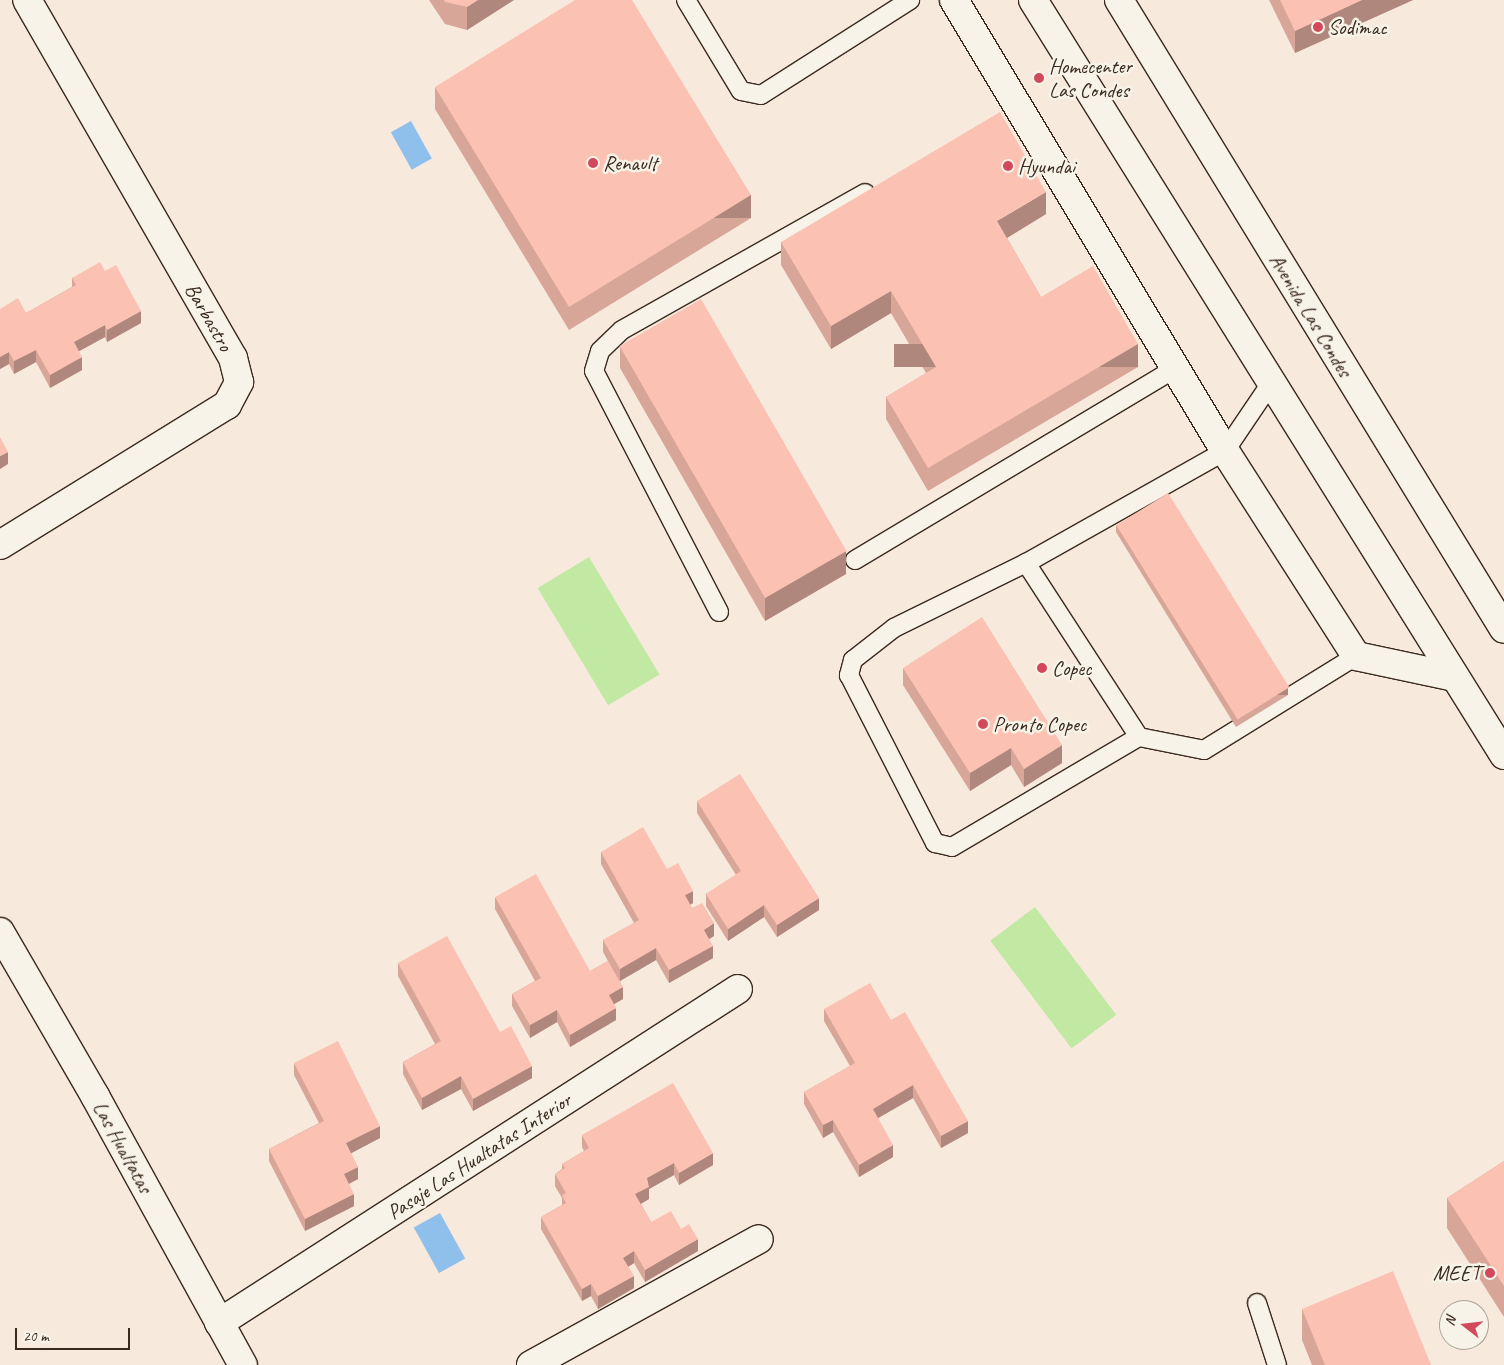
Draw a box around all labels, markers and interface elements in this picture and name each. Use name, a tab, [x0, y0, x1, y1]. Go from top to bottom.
place label: Sodimac	[1328, 14, 1387, 40]
marker: Sodimac	[1312, 21, 1324, 33]
place label: Homecenter Las Condes	[1049, 53, 1132, 103]
marker: Homecenter Las Condes	[1033, 72, 1045, 84]
place label: Renault	[603, 150, 657, 176]
place label: Hyundai	[1018, 153, 1075, 179]
marker: Renault	[587, 157, 599, 169]
marker: Hyundai	[1002, 160, 1014, 172]
street label: Avenida Las Condes	[1264, 249, 1358, 381]
street label: Barbastro	[180, 279, 238, 355]
place label: Copec	[1052, 655, 1091, 681]
marker: Copec	[1036, 662, 1048, 674]
place label: Pronto Copec	[993, 711, 1086, 737]
marker: Pronto Copec	[977, 718, 989, 730]
street label: Pasaje Las Hualtatas Interior	[383, 1087, 575, 1225]
street label: Las Hualtatas	[88, 1097, 158, 1197]
place label: MEET	[1433, 1260, 1480, 1286]
marker: MEET	[1484, 1267, 1496, 1279]
north arrow	[1439, 1300, 1489, 1350]
text: N	[1441, 1314, 1459, 1328]
scale bar	[18, 1318, 132, 1350]
text: 20 m	[23, 1327, 49, 1346]

